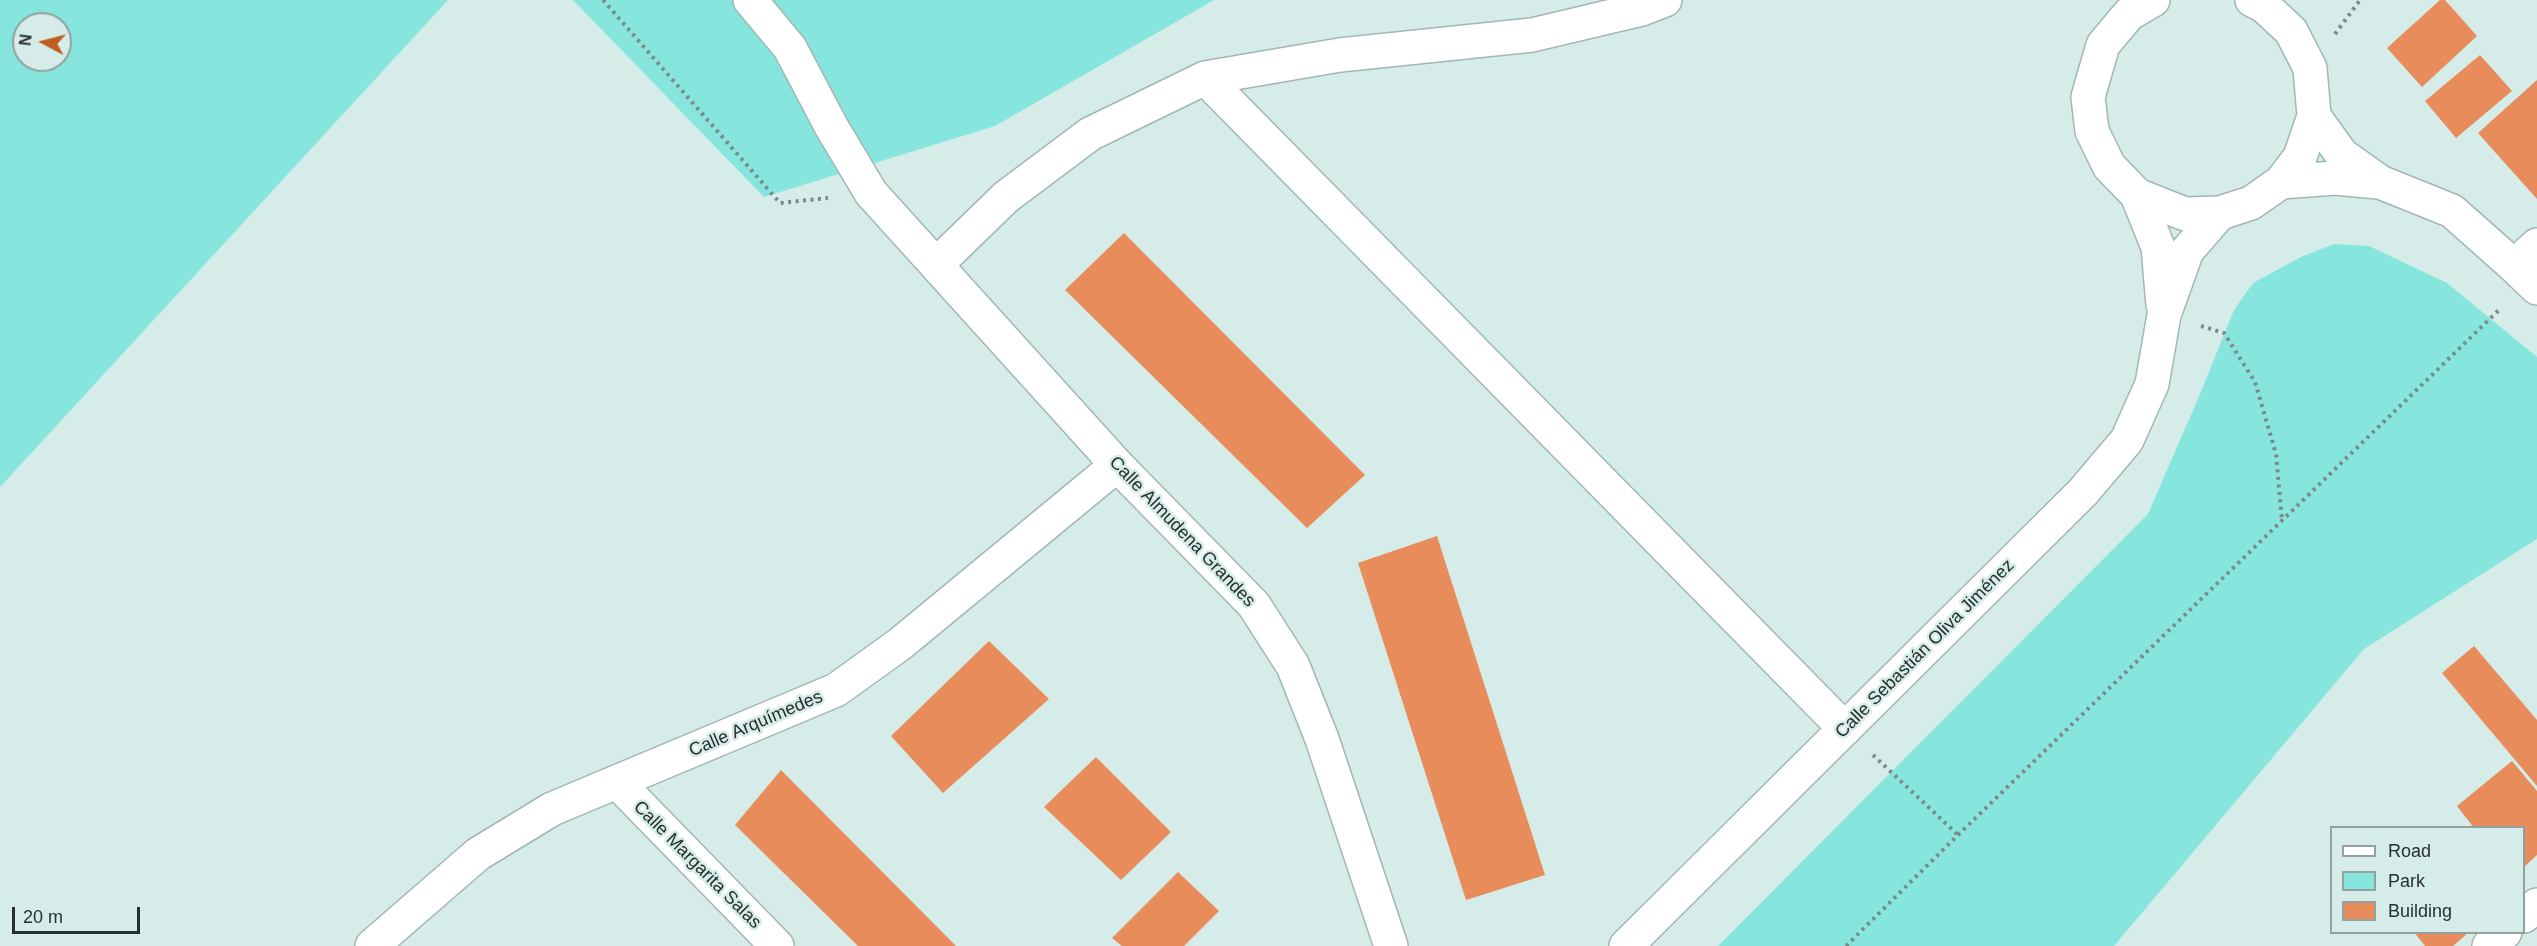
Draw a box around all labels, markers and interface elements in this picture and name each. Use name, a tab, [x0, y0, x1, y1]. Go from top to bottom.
north arrow	[12, 12, 72, 72]
text: N	[16, 33, 35, 47]
street label: Calle Almudena Grandes	[1104, 452, 1260, 612]
street label: Calle Sebastián Oliva Jiménez	[1831, 555, 2019, 743]
street label: Calle Arquímedes	[686, 686, 826, 762]
street label: Calle Margarita Salas	[629, 797, 765, 933]
legend	[2330, 826, 2525, 934]
text: Road	[2388, 841, 2431, 861]
text: Park	[2388, 871, 2425, 891]
scale bar	[15, 895, 142, 933]
text: Building	[2388, 901, 2452, 921]
text: 20 m	[23, 907, 63, 927]

